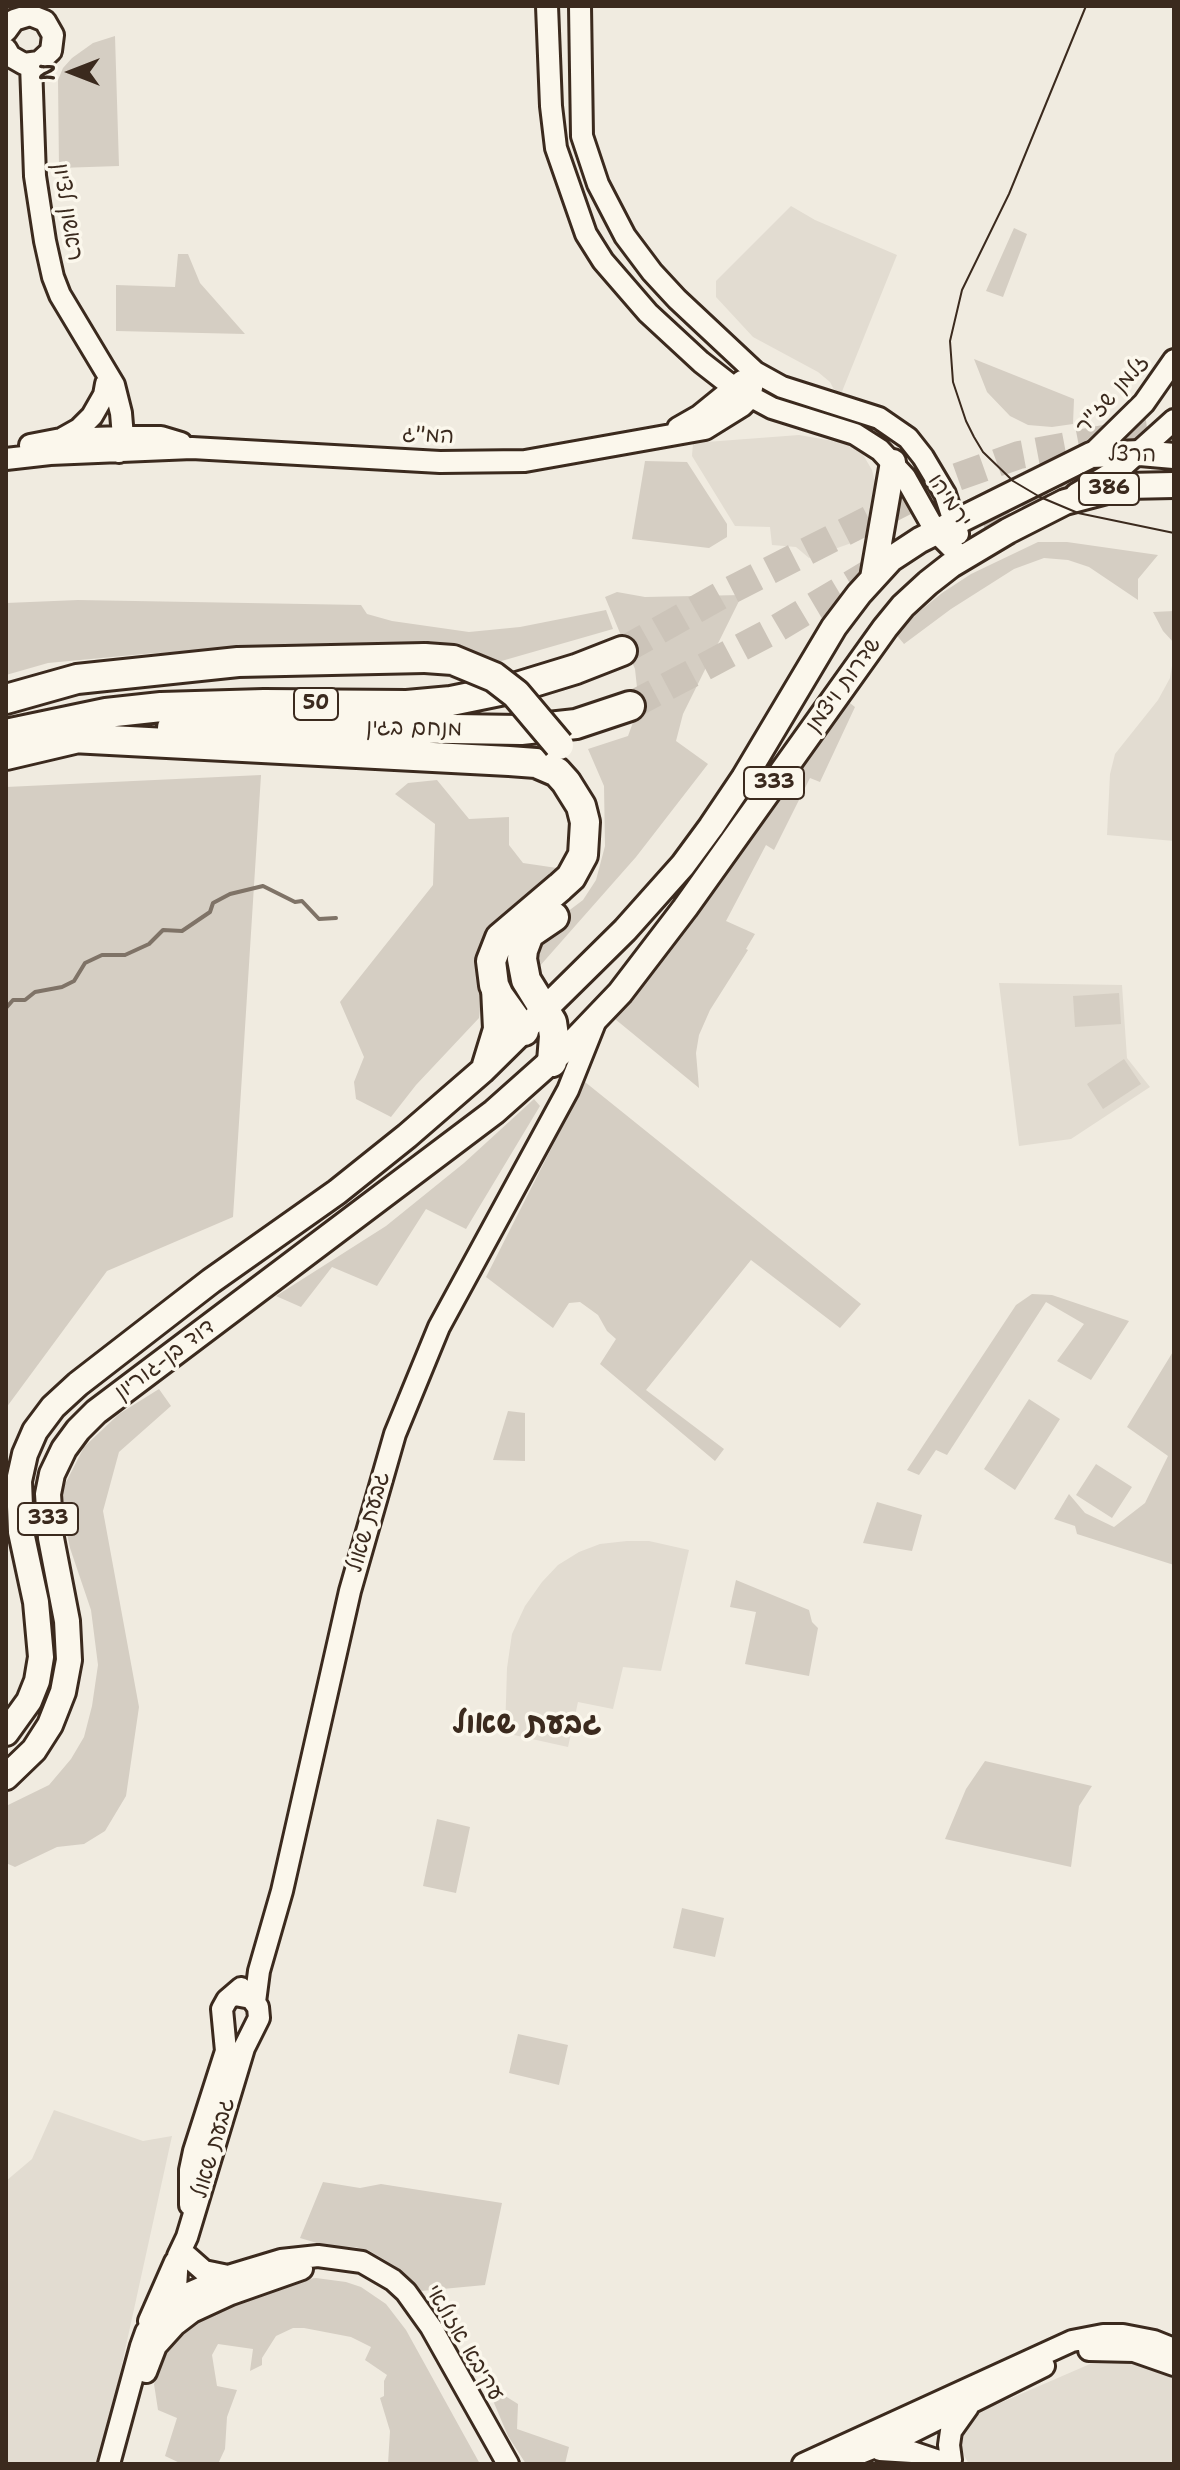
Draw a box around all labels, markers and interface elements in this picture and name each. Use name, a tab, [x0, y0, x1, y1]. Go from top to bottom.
north arrow	[32, 32, 112, 112]
text: N	[33, 63, 62, 81]
street label: ראשון לציון	[46, 161, 88, 263]
street label: זלמן שז"ר	[1071, 350, 1155, 440]
street label: המ"ג	[401, 421, 455, 451]
street label: הרצל	[1107, 441, 1157, 469]
street label: ירמיהו	[922, 469, 976, 533]
road number: 386	[1079, 473, 1139, 505]
street label: שדרות ויצמן	[801, 632, 887, 738]
road number: 50	[294, 688, 338, 720]
street label: מנחם בגין	[366, 715, 462, 743]
road number: 333	[744, 767, 804, 799]
street label: דוד בן-גוריון	[110, 1314, 220, 1406]
street label: גבעת שאול	[342, 1469, 396, 1575]
road number: 333	[18, 1503, 78, 1535]
district label: גבעת שאול	[452, 1707, 602, 1743]
street label: גבעת שאול	[187, 2095, 241, 2201]
street label: עקיבא אזולאי	[419, 2280, 509, 2406]

